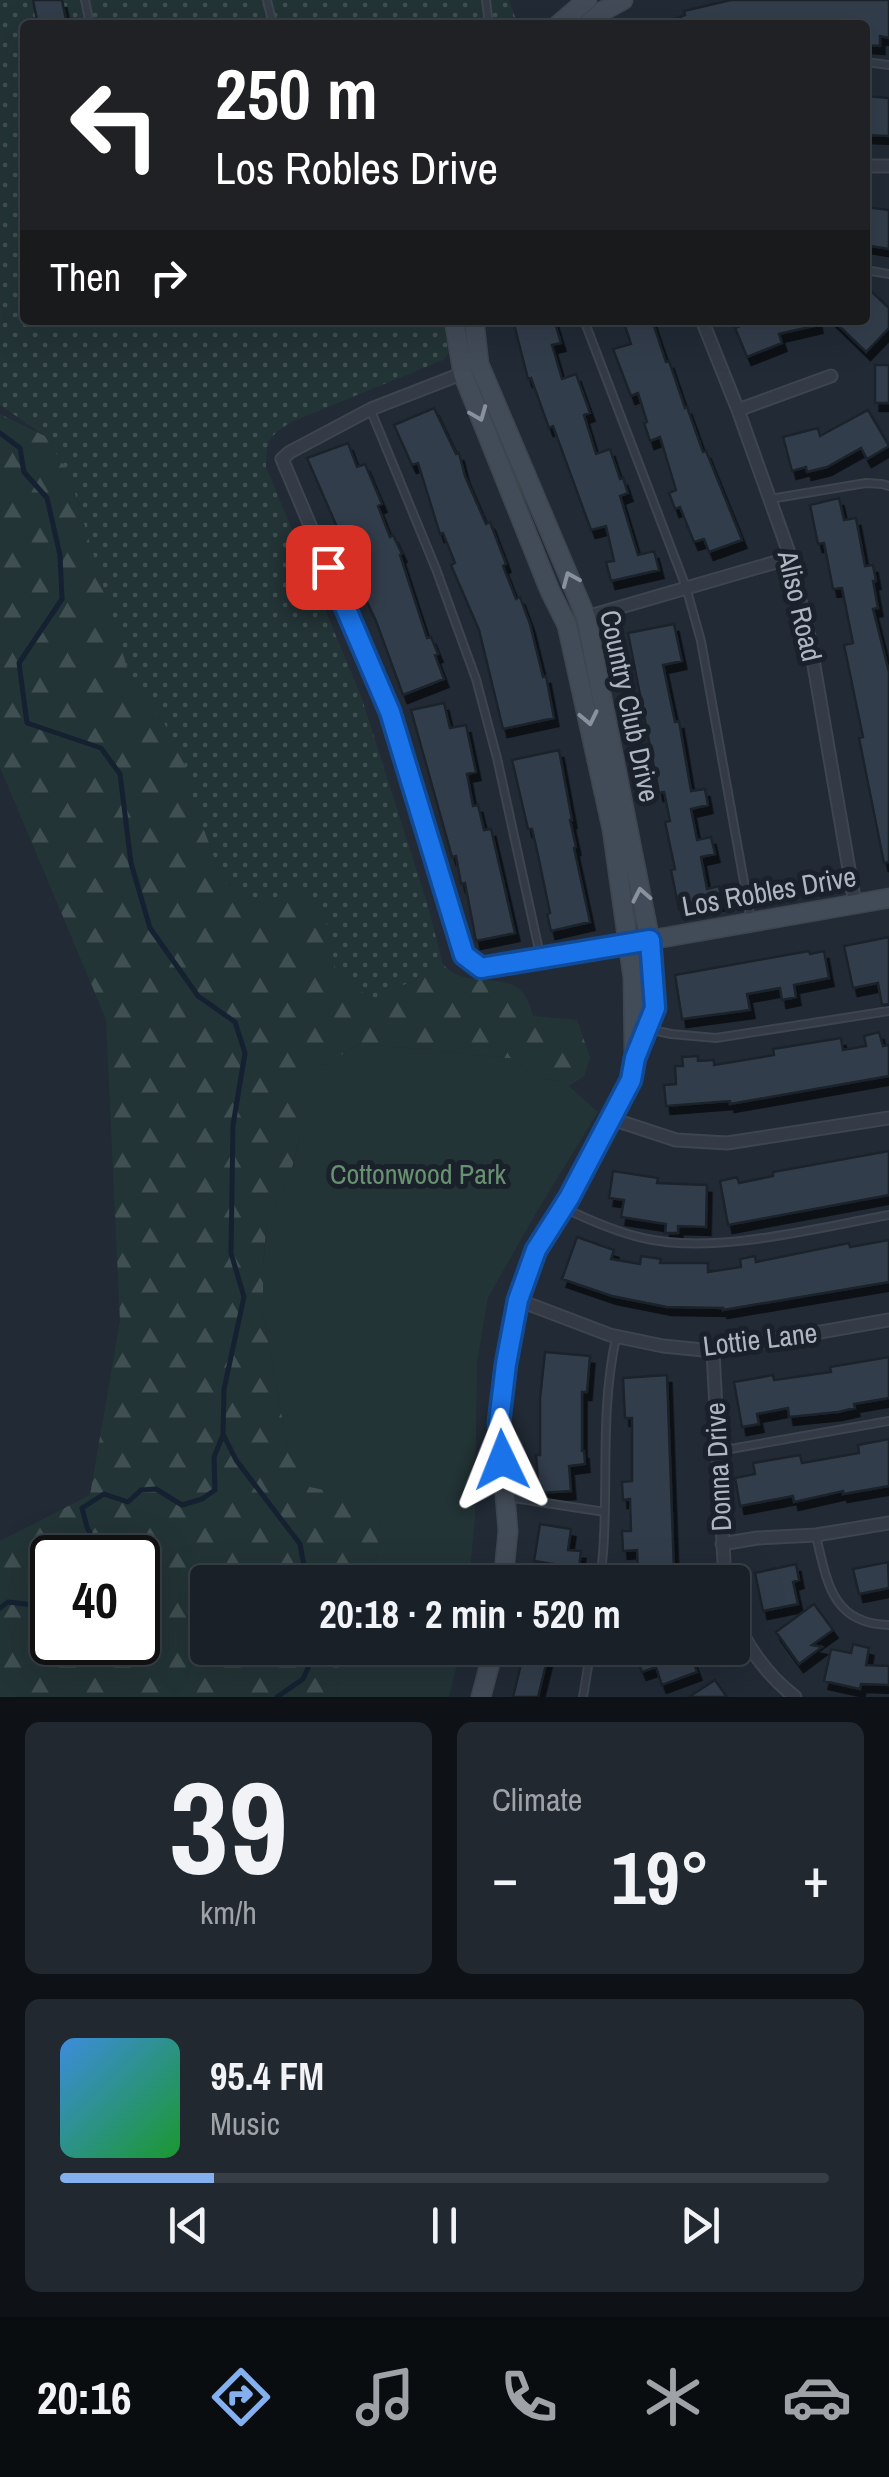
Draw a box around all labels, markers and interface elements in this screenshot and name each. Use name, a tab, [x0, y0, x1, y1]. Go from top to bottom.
text: 250 m	[215, 47, 378, 141]
icon: left	[50, 60, 180, 190]
text: Los Robles Drive	[215, 137, 498, 198]
icon: right	[141, 250, 196, 305]
text: Then	[50, 252, 121, 303]
one-way arrow	[467, 404, 487, 421]
pin	[286, 525, 371, 610]
icon: arrive	[301, 540, 356, 595]
street label: Aliso Road	[769, 546, 831, 665]
one-way arrow	[562, 571, 582, 589]
street label: Country Club Drive	[591, 607, 669, 805]
one-way arrow	[577, 709, 598, 726]
street label: Los Robles Drive	[679, 857, 859, 925]
one-way arrow	[631, 887, 652, 903]
park label: Cottonwood Park	[330, 1155, 507, 1193]
street label: Lottie Lane	[701, 1313, 819, 1365]
street label: Donna Drive	[696, 1402, 740, 1532]
position arrow	[450, 1408, 554, 1512]
speed limit sign: 40	[30, 1535, 160, 1665]
text: 20:18 · 2 min · 520 m	[319, 1589, 621, 1640]
text: 39	[169, 1738, 288, 1914]
text: Climate	[492, 1778, 582, 1821]
text: 19°	[611, 1826, 710, 1927]
text: −	[492, 1840, 518, 1914]
text: +	[803, 1840, 829, 1914]
text: km/h	[200, 1891, 257, 1934]
text: 95.4 FM	[210, 2051, 324, 2102]
text: Music	[210, 2102, 280, 2145]
icon: previous	[161, 2198, 216, 2253]
icon: pause	[417, 2198, 472, 2253]
icon: next	[673, 2198, 728, 2253]
icon: directions	[206, 2362, 276, 2432]
icon: music	[350, 2362, 420, 2432]
icon: phone	[494, 2362, 564, 2432]
icon: climate	[638, 2362, 708, 2432]
icon: car	[782, 2362, 852, 2432]
text: 20:16	[37, 2367, 131, 2428]

